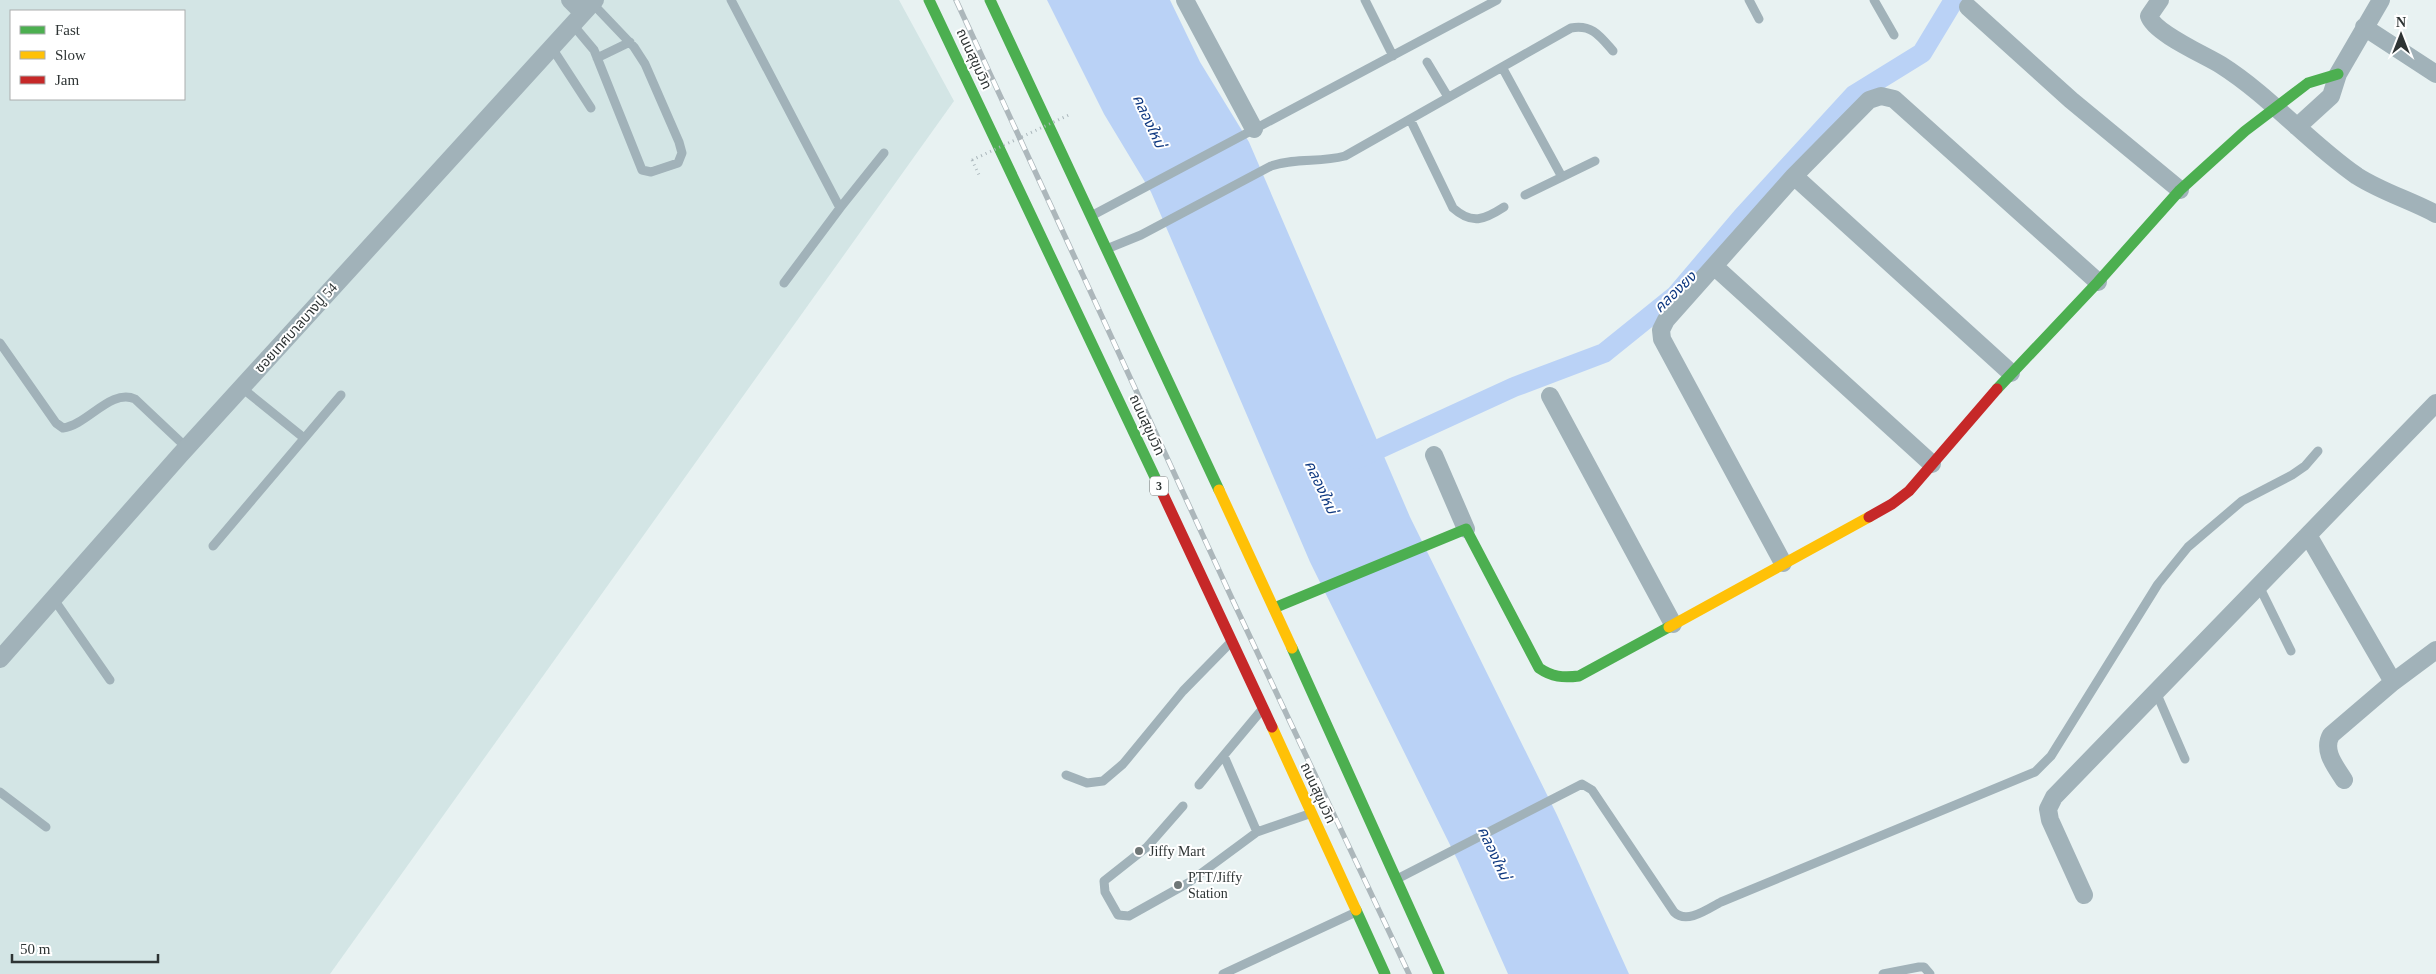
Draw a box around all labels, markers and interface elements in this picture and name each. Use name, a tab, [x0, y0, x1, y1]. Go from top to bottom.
legend	[10, 10, 185, 100]
north arrow	[2376, 10, 2426, 60]
text: N	[2396, 15, 2406, 30]
text: Fast	[55, 22, 81, 38]
street label: ถนนสุขุมวิท	[953, 26, 995, 92]
text: Slow	[55, 47, 86, 63]
text: Jam	[55, 72, 79, 88]
water label: คลองใหม่	[1130, 92, 1169, 152]
water label: คลองยง	[1651, 268, 1700, 316]
street label: ซอยเทศบาลบางปู 54	[252, 280, 341, 377]
street label: ถนนสุขุมวิท	[1126, 392, 1168, 458]
water label: คลองใหม่	[1302, 458, 1341, 518]
road number: 3	[1150, 476, 1168, 496]
street label: ถนนสุขุมวิท	[1297, 760, 1339, 826]
water label: คลองใหม่	[1475, 824, 1514, 884]
place label: Jiffy Mart	[1149, 844, 1205, 859]
marker: Jiffy Mart	[1133, 845, 1145, 857]
place label: PTT/Jiffy Station	[1188, 870, 1242, 901]
marker: PTT/Jiffy Station	[1172, 879, 1184, 891]
scale bar	[12, 932, 159, 964]
text: 50 m	[20, 941, 51, 957]

